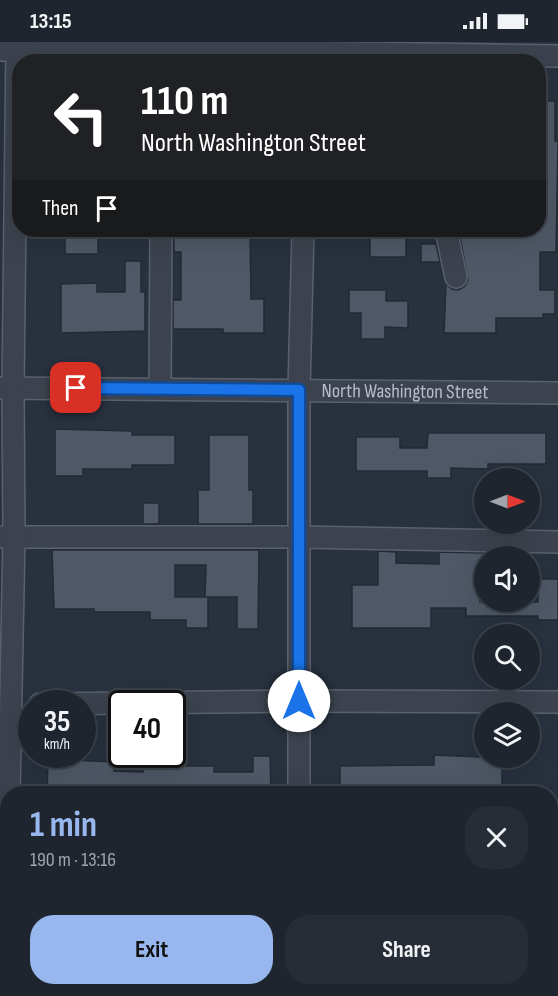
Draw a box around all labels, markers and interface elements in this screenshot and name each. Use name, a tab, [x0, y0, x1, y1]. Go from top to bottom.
text: 13:15	[30, 8, 72, 35]
text: 110 m	[141, 76, 228, 127]
icon: left	[42, 78, 120, 156]
text: North Washington Street	[141, 127, 366, 159]
icon: arrive	[90, 192, 123, 225]
text: Then	[42, 195, 78, 222]
pin	[50, 362, 101, 413]
icon: arrive	[59, 371, 92, 404]
street label: North Washington Street	[322, 379, 488, 404]
north arrow	[474, 468, 540, 534]
map controls	[474, 468, 540, 768]
button: sound	[474, 546, 540, 612]
button: search	[474, 624, 540, 690]
position arrow	[267, 669, 331, 733]
speed limit sign: 40	[108, 690, 186, 768]
button: layers	[474, 702, 540, 768]
text: 35	[44, 704, 70, 740]
text: km/h	[44, 735, 70, 754]
text: 1 min	[30, 804, 97, 847]
button: close	[465, 806, 528, 869]
text: 190 m · 13:16	[30, 848, 116, 872]
button: Exit	[30, 915, 273, 984]
button: Share	[285, 915, 528, 984]

